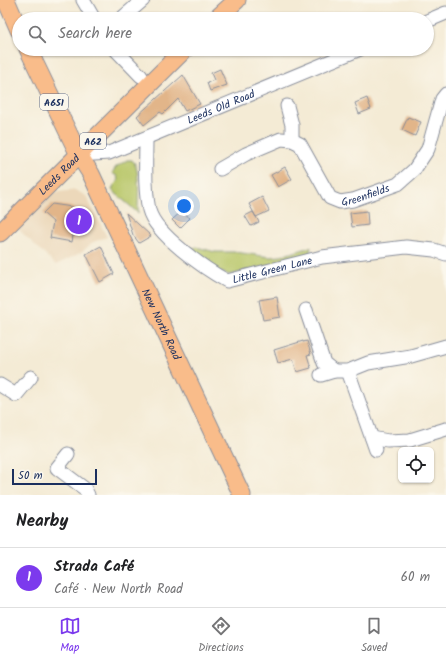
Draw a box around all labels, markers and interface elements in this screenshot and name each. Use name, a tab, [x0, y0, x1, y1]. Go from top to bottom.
search box	[12, 12, 434, 56]
text: Search here	[58, 22, 132, 46]
icon: search	[26, 23, 48, 45]
street label: Leeds Old Road	[184, 85, 258, 130]
road number: A651	[40, 94, 68, 110]
road number: A62	[80, 133, 106, 149]
street label: Leeds Road	[35, 150, 85, 200]
street label: Greenfields	[340, 180, 393, 212]
your location	[174, 196, 194, 216]
pin: 1	[66, 206, 92, 236]
street label: Little Green Lane	[231, 252, 314, 289]
street label: New North Road	[136, 286, 185, 364]
map controls	[398, 447, 434, 483]
button: locate	[398, 447, 434, 483]
scale bar	[12, 467, 97, 486]
text: 50 m	[18, 467, 43, 485]
text: Nearby	[16, 508, 68, 535]
text: Strada Café	[54, 555, 134, 579]
text: 1	[27, 567, 31, 588]
text: 60 m	[401, 567, 430, 588]
text: Café · New North Road	[54, 579, 183, 600]
tab: Map	[59, 615, 81, 657]
tab: Directions	[198, 615, 244, 657]
tab: Saved	[361, 615, 387, 657]

